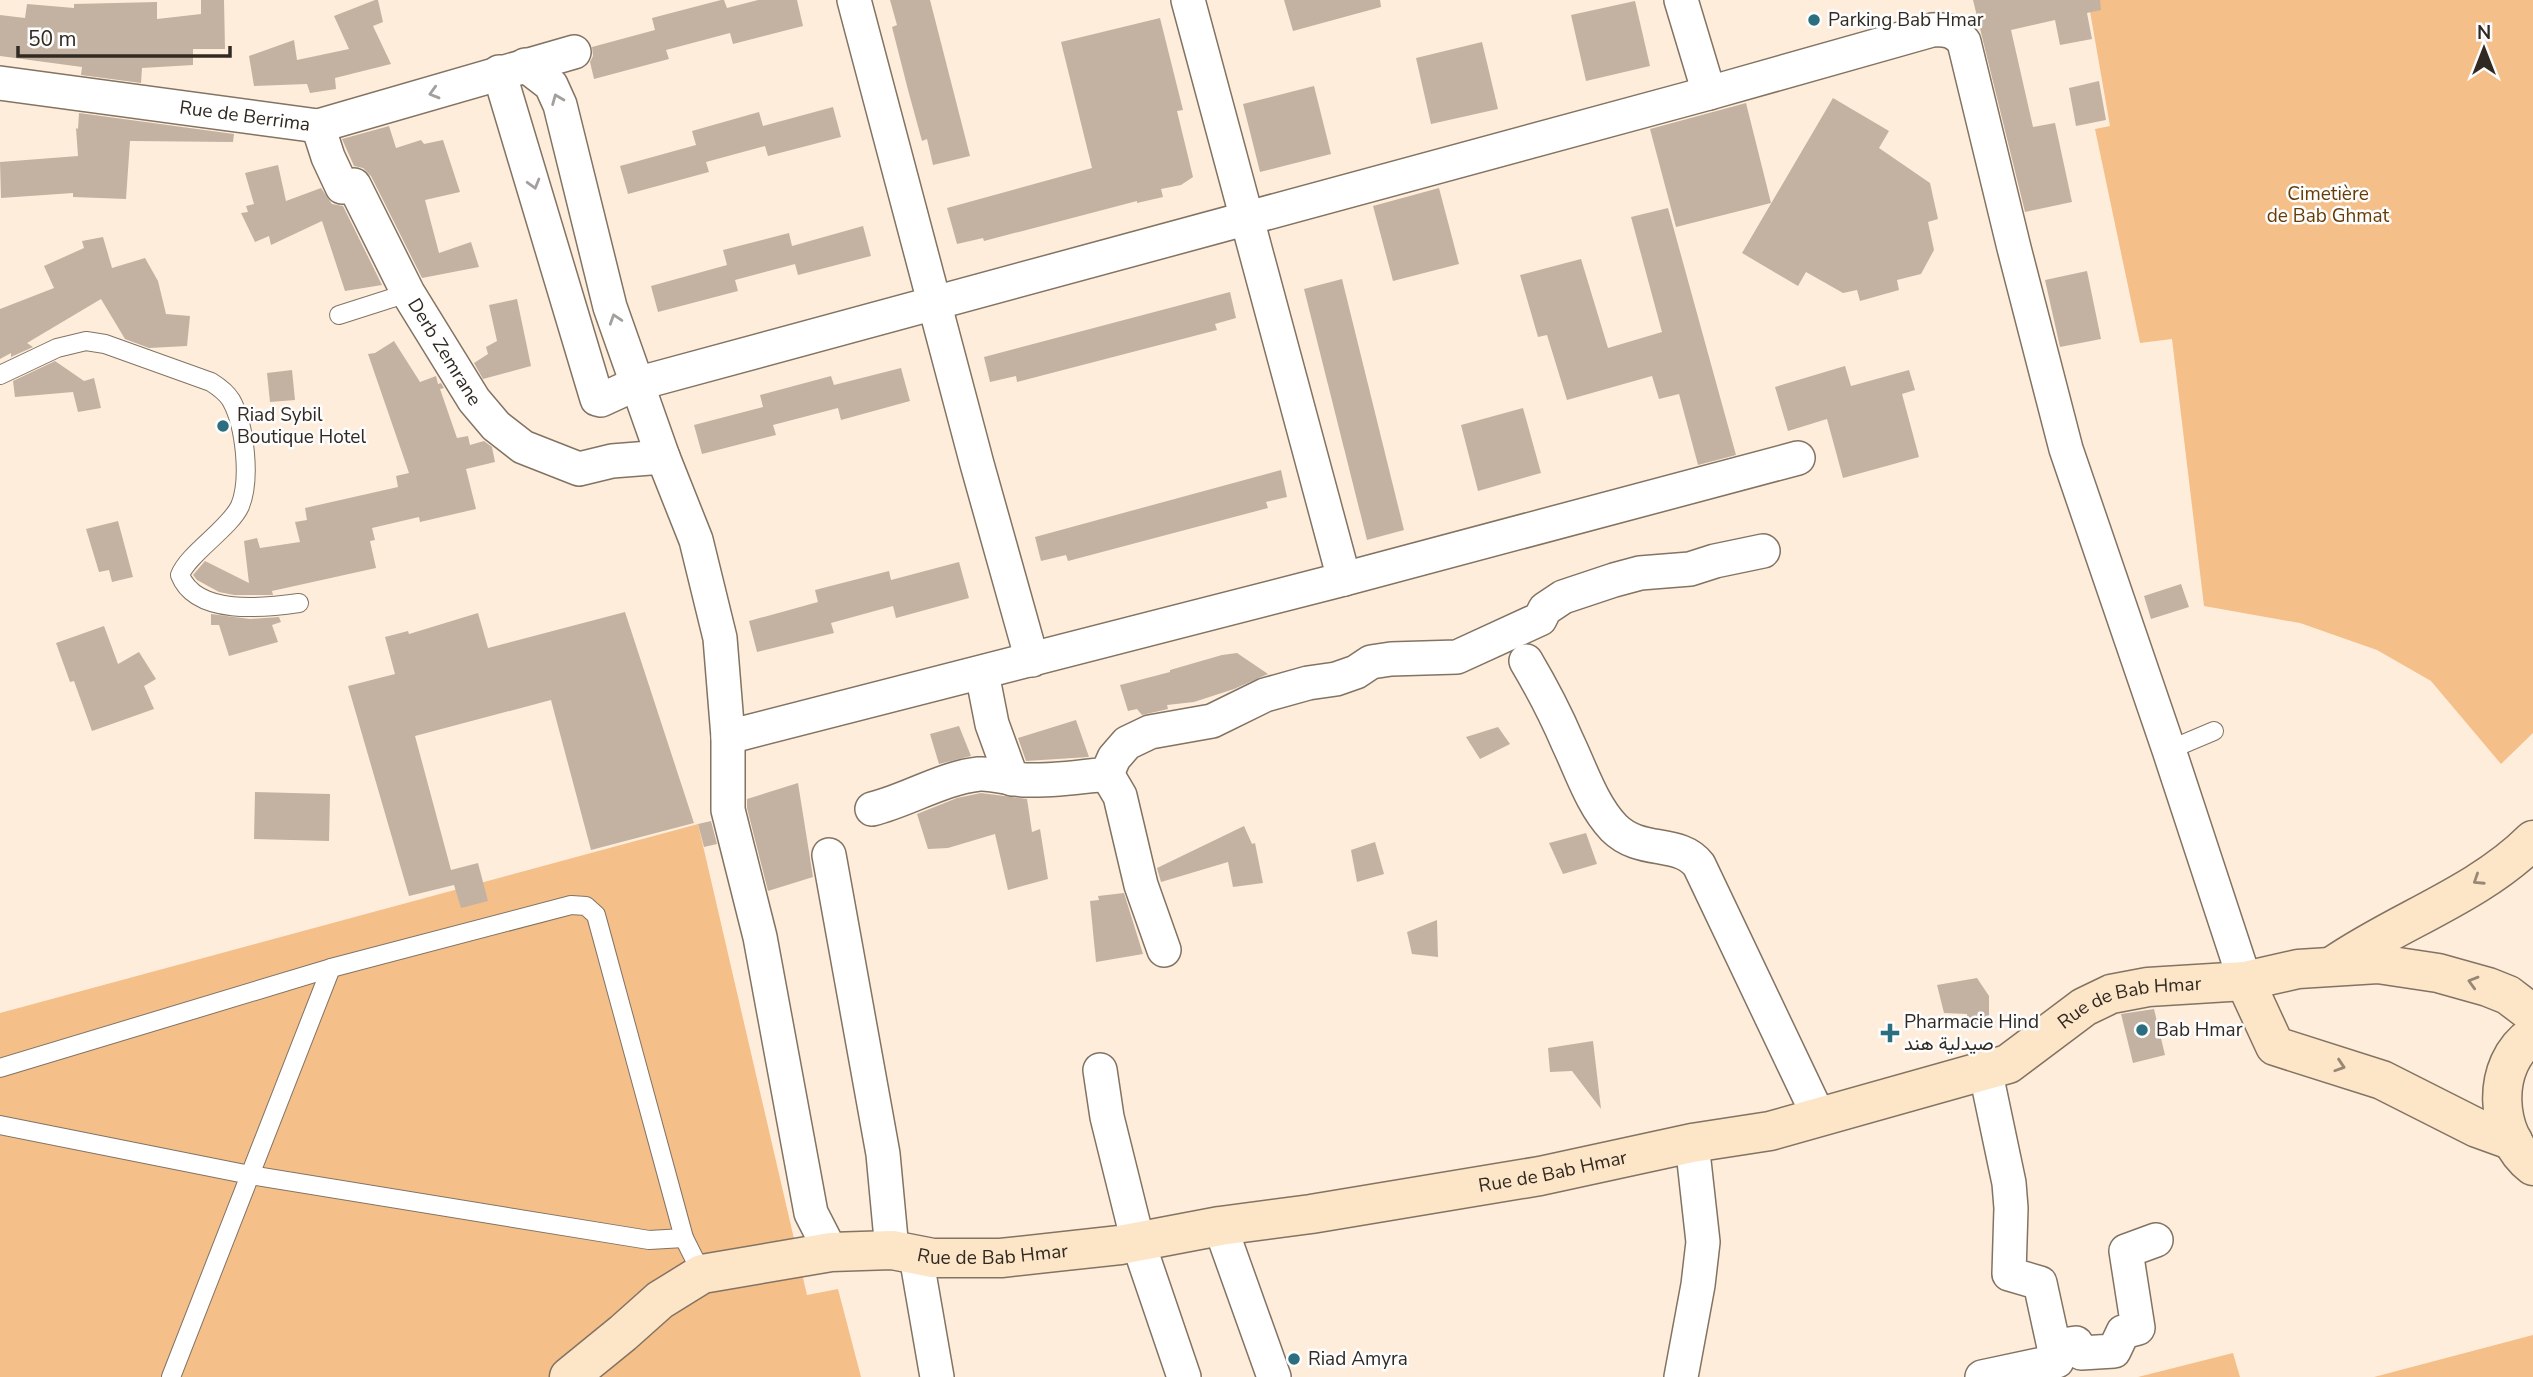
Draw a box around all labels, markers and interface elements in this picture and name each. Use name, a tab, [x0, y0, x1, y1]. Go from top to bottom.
place label: Parking Bab Hmar	[1828, 7, 1984, 33]
marker: Parking Bab Hmar	[1806, 12, 1822, 28]
scale bar	[18, 14, 229, 58]
north arrow	[2449, 14, 2519, 84]
text: N	[2477, 20, 2491, 46]
text: 50 m	[28, 25, 77, 53]
one-way arrow	[428, 84, 440, 99]
street label: Rue de Berrima	[178, 94, 312, 138]
one-way arrow	[551, 94, 565, 106]
one-way arrow	[525, 178, 540, 190]
park label: Cimetière de Bab Ghmat	[2267, 181, 2390, 229]
street label: Derb Zemrane	[401, 293, 488, 411]
one-way arrow	[608, 314, 623, 326]
place label: Riad Sybil Boutique Hotel	[237, 402, 366, 450]
marker: Riad Sybil Boutique Hotel	[215, 418, 231, 434]
one-way arrow	[2473, 872, 2486, 885]
street label: Rue de Bab Hmar	[2056, 974, 2206, 1040]
one-way arrow	[2468, 976, 2480, 991]
place label: Pharmacie Hind صيدلية هند	[1904, 1009, 2039, 1057]
place label: Bab Hmar	[2156, 1019, 2242, 1041]
marker: Bab Hmar	[2134, 1022, 2150, 1038]
marker: Pharmacie Hind صيدلية هند	[1882, 1025, 1898, 1041]
one-way arrow	[2334, 1058, 2346, 1072]
street label: Rue de Bab Hmar	[1476, 1144, 1630, 1199]
street label: Rue de Bab Hmar	[915, 1238, 1069, 1271]
place label: Riad Amyra	[1308, 1346, 1408, 1372]
marker: Riad Amyra	[1286, 1351, 1302, 1367]

